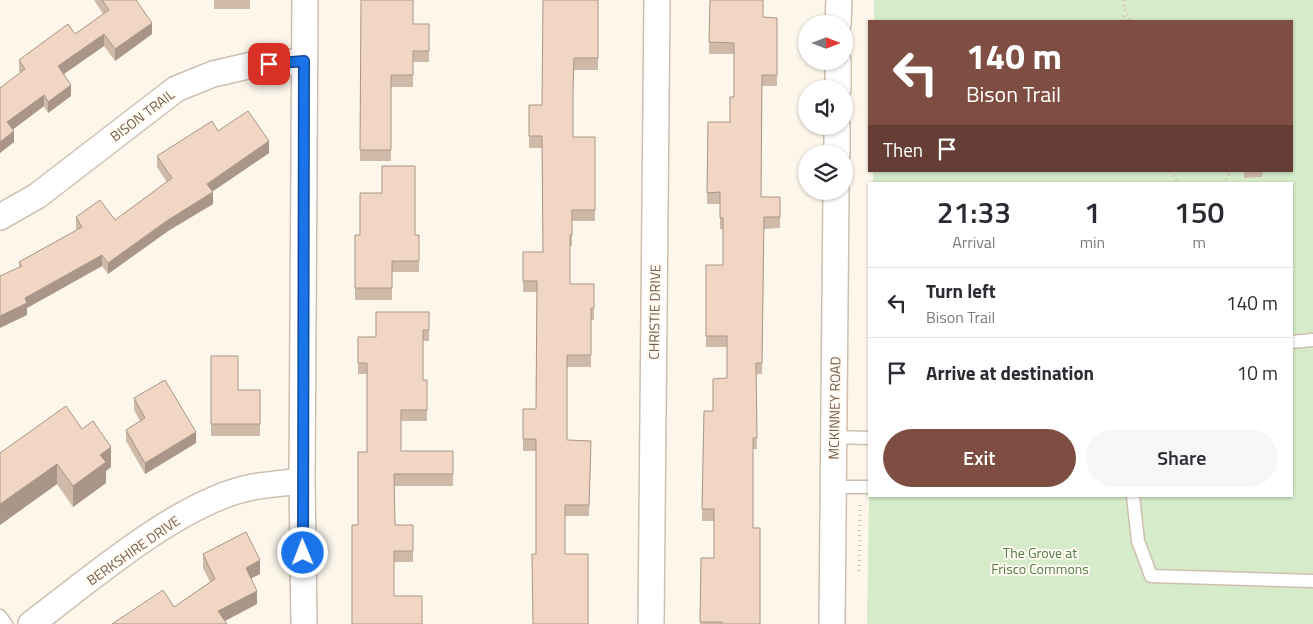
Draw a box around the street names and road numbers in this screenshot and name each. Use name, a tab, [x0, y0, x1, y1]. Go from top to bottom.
street label: BISON TRAIL	[105, 84, 179, 146]
street label: CHRISTIE DRIVE	[643, 264, 665, 360]
street label: MCKINNEY ROAD	[823, 356, 845, 460]
street label: BERKSHIRE DRIVE	[82, 510, 184, 590]

